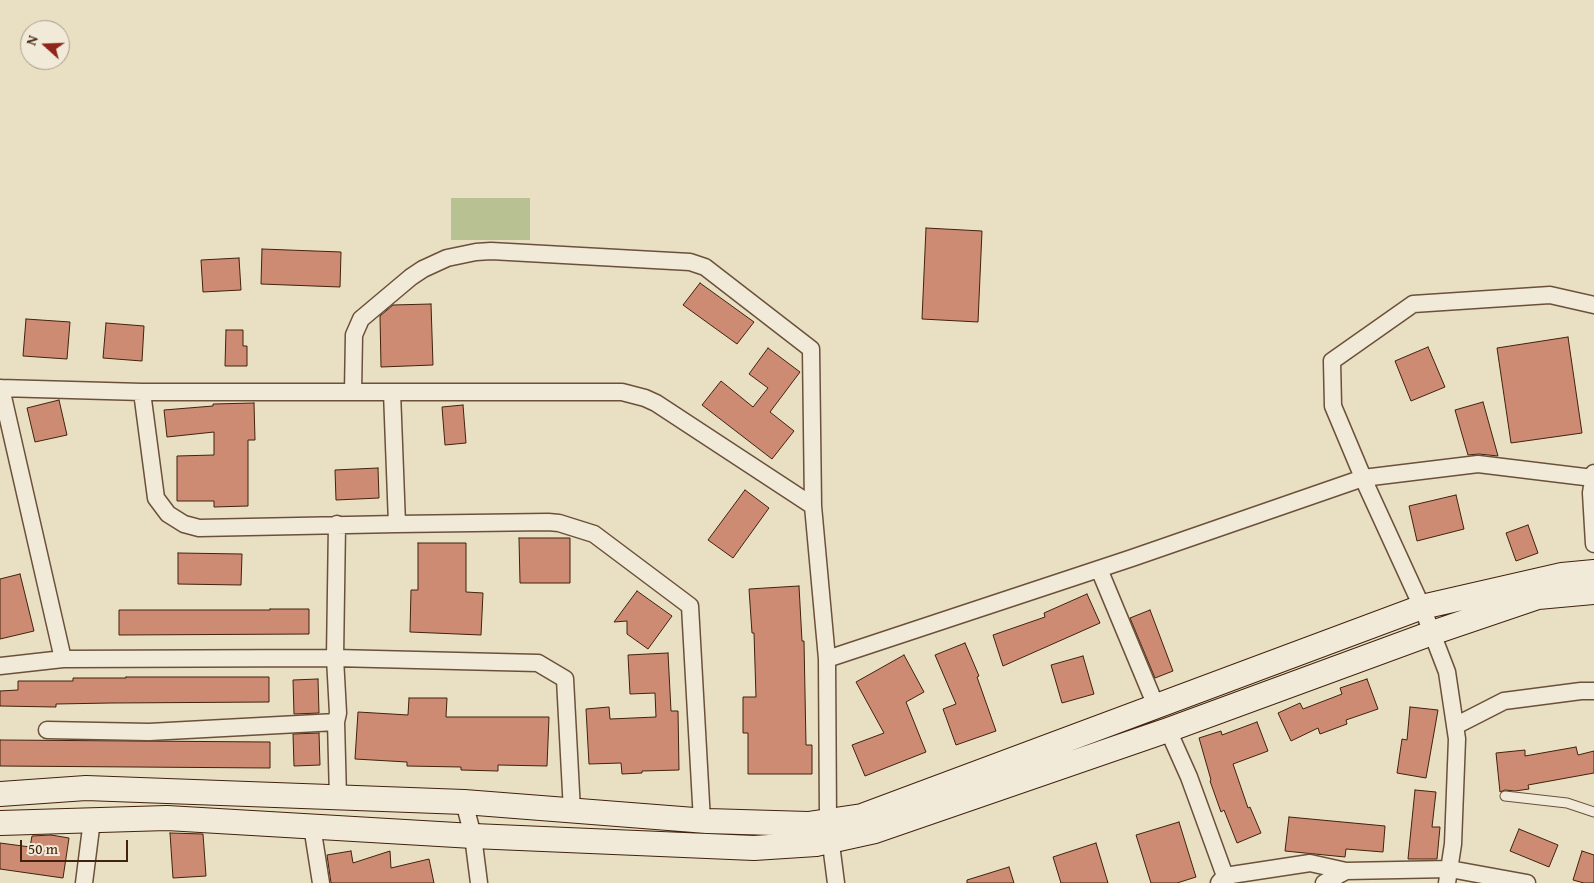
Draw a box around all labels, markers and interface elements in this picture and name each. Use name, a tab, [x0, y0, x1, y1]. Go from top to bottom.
north arrow	[20, 20, 70, 70]
text: N	[21, 32, 43, 48]
scale bar	[22, 830, 130, 862]
text: 50 m	[28, 838, 58, 859]

